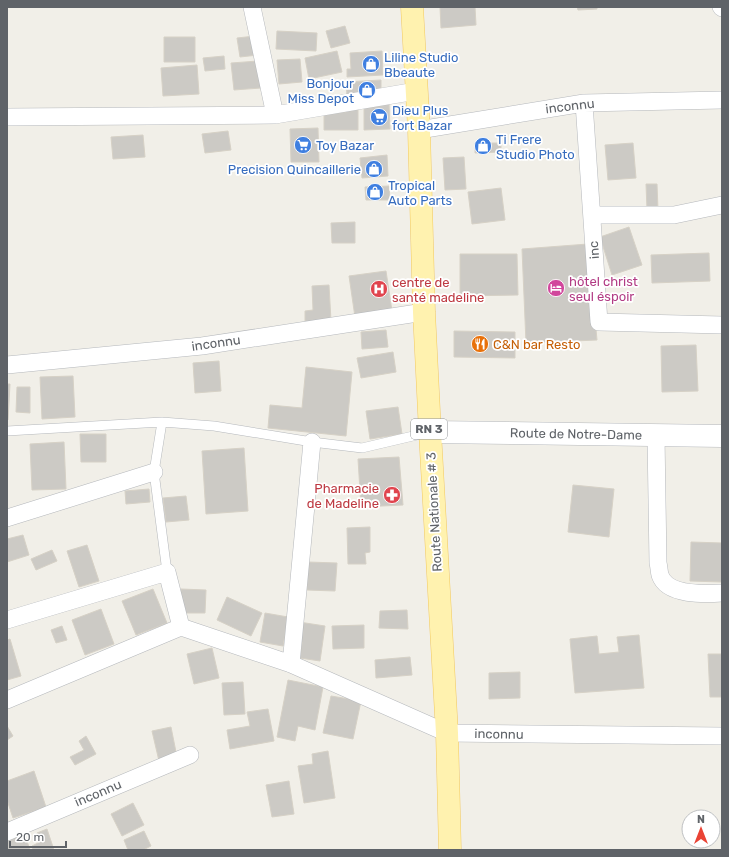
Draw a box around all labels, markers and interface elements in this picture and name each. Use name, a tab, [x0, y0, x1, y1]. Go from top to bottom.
place label: Liline Studio Bbeaute	[384, 50, 458, 80]
shop icon: Liline Studio Bbeaute	[361, 54, 381, 74]
place label: Bonjour Miss Depot	[288, 76, 354, 106]
shop icon: Bonjour Miss Depot	[357, 80, 377, 100]
street label: inconnu	[545, 96, 595, 116]
place label: Dieu Plus fort Bazar	[392, 103, 452, 133]
supermarket icon: Dieu Plus fort Bazar	[369, 107, 389, 127]
place label: Ti Frere Studio Photo	[496, 132, 575, 162]
supermarket icon: Toy Bazar	[293, 135, 313, 155]
shop icon: Ti Frere Studio Photo	[473, 136, 493, 156]
place label: Toy Bazar	[316, 138, 374, 153]
shop icon: Precision Quincaillerie	[364, 159, 384, 179]
place label: Precision Quincaillerie	[228, 162, 361, 177]
place label: Tropical Auto Parts	[388, 178, 453, 208]
shop icon: Tropical Auto Parts	[365, 182, 385, 202]
street label: inc	[586, 240, 602, 260]
place label: hôtel christ seul éspoir	[569, 274, 638, 304]
place label: centre de santé madeline	[392, 275, 484, 305]
hotel icon: hôtel christ seul éspoir	[546, 278, 566, 298]
hospital icon: centre de santé madeline	[369, 279, 389, 299]
street label: inconnu	[191, 332, 241, 354]
restaurant icon: C&N bar Resto	[470, 334, 490, 354]
place label: C&N bar Resto	[493, 337, 581, 352]
road number: RN 3	[411, 419, 447, 439]
street label: Route de Notre-Dame	[510, 425, 642, 443]
street label: Route Nationale # 3	[423, 452, 445, 572]
place label: Pharmacie de Madeline	[307, 481, 379, 511]
pharmacy icon: Pharmacie de Madeline	[382, 485, 402, 505]
street label: inconnu	[474, 726, 524, 742]
street label: inconnu	[72, 776, 124, 810]
north arrow	[681, 809, 721, 849]
text: N	[697, 813, 705, 826]
scale bar	[10, 823, 66, 849]
text: 20 m	[16, 830, 44, 844]

